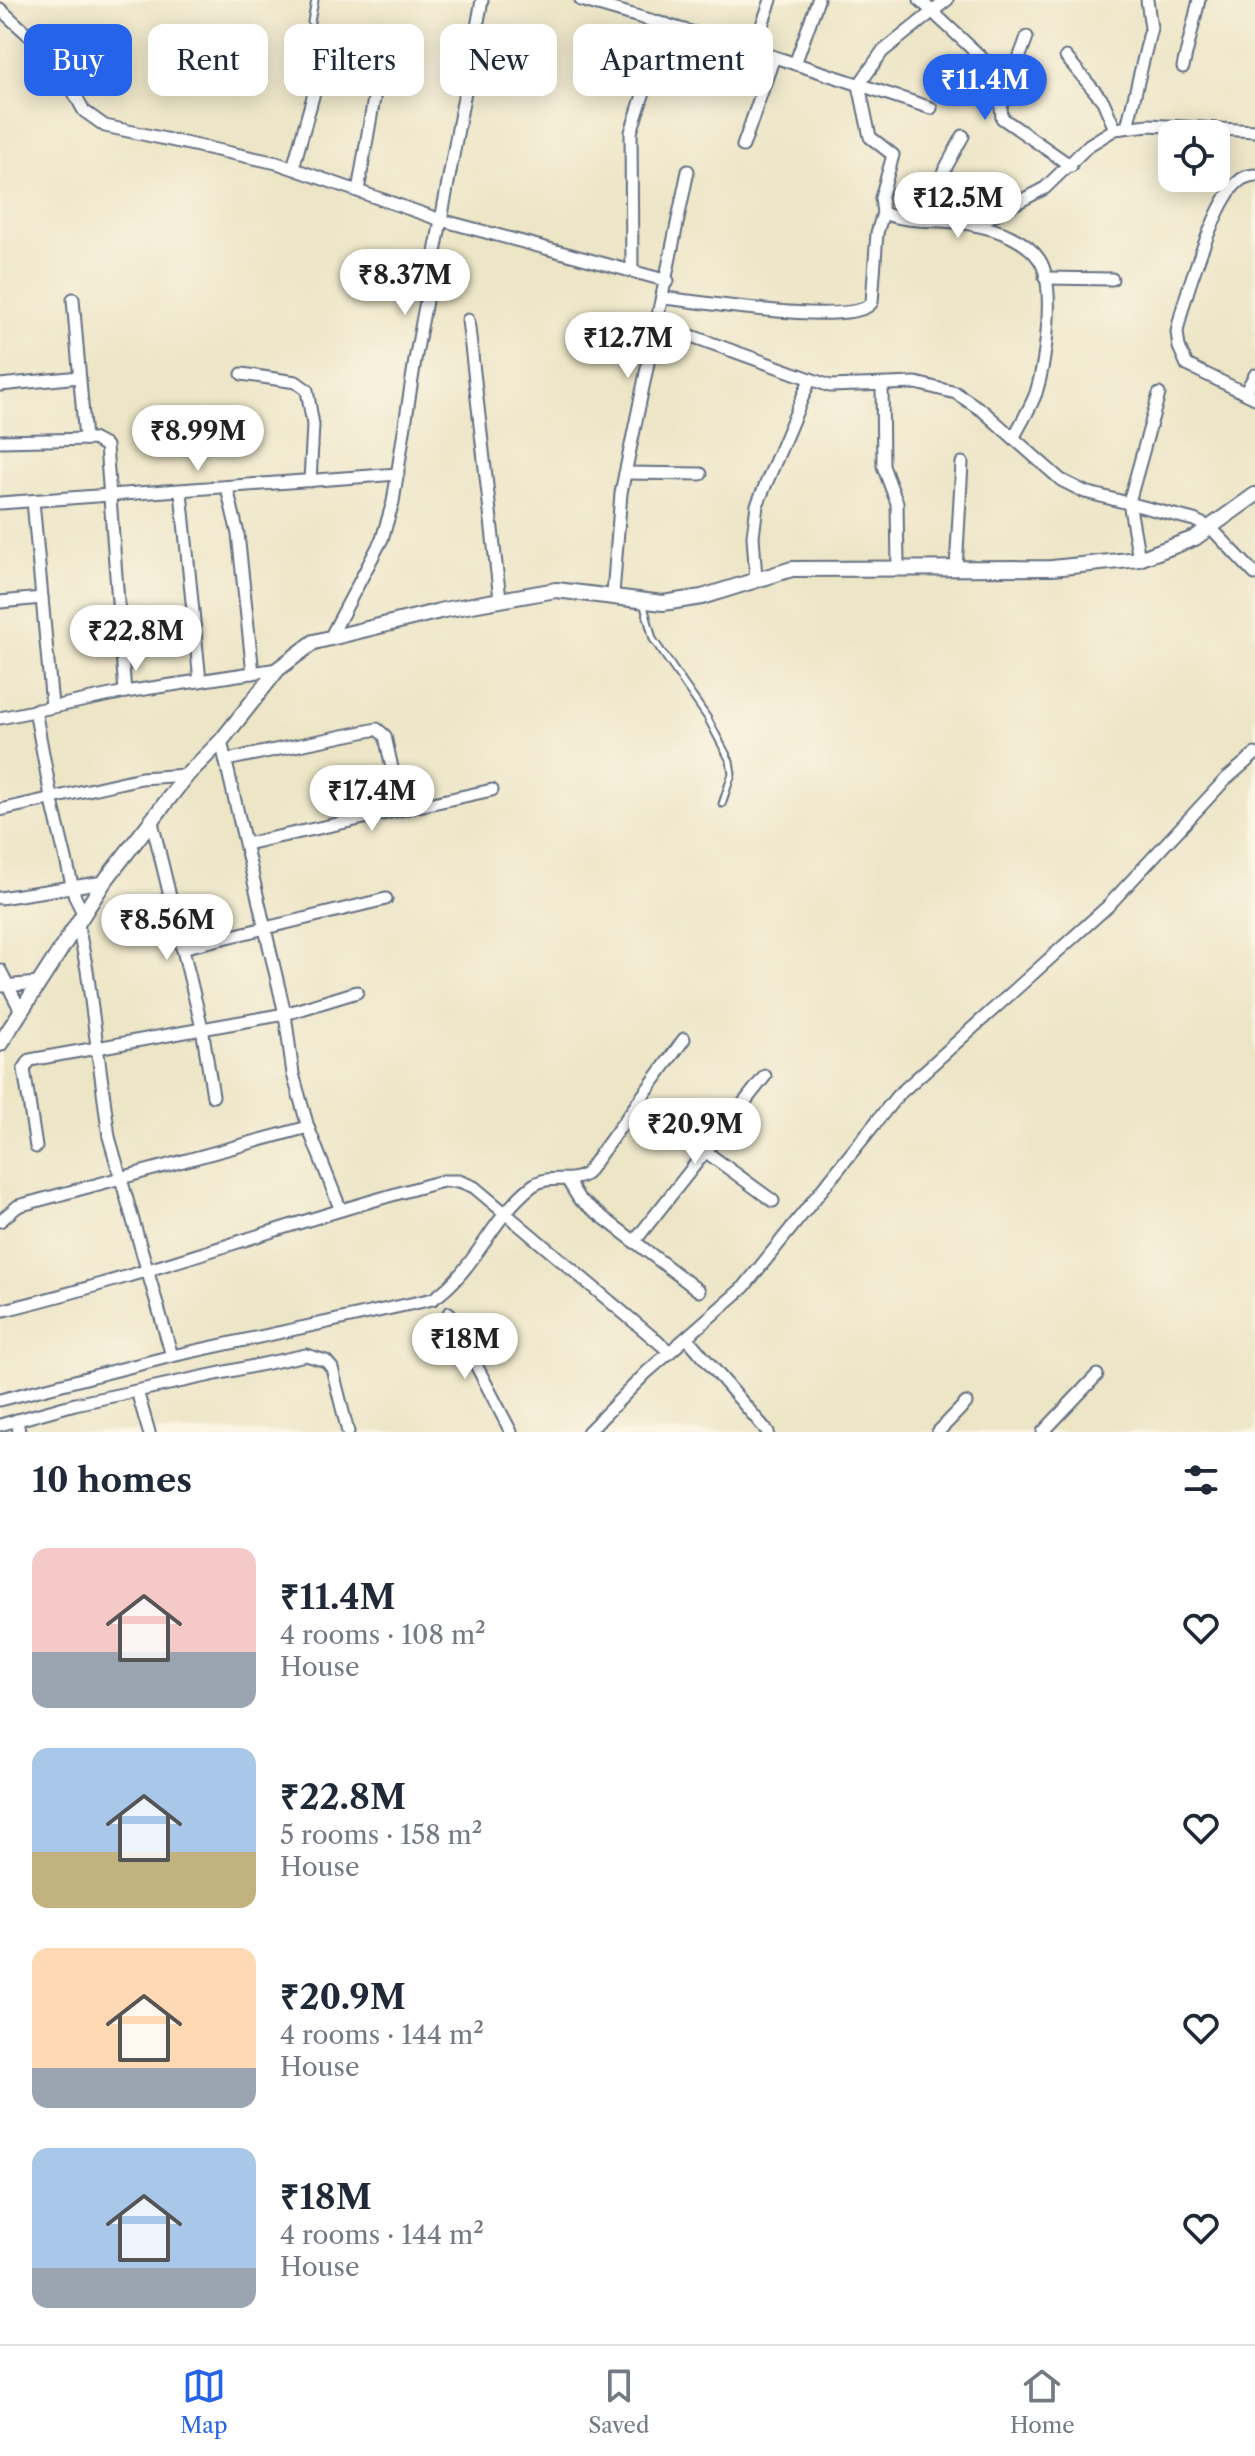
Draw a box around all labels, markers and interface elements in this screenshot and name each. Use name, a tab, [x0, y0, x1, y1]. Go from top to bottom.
chip: Buy	[24, 24, 132, 96]
chip: Rent	[148, 24, 268, 96]
chip: Filters	[284, 24, 424, 96]
chip: New	[440, 24, 557, 96]
chip: Apartment	[573, 24, 773, 96]
pin: ₹11.4M	[920, 54, 1050, 122]
text: ₹11.4M	[941, 64, 1029, 96]
map controls	[1158, 120, 1230, 192]
button: locate	[1158, 120, 1230, 192]
pin: ₹12.5M	[893, 172, 1023, 240]
text: ₹12.5M	[912, 182, 1004, 214]
pin: ₹8.37M	[340, 249, 470, 317]
text: ₹8.37M	[358, 259, 452, 291]
pin: ₹12.7M	[563, 312, 693, 380]
text: ₹12.7M	[583, 322, 673, 354]
pin: ₹8.99M	[133, 405, 263, 473]
text: ₹8.99M	[150, 415, 246, 447]
pin: ₹22.8M	[71, 605, 201, 673]
text: ₹22.8M	[88, 615, 184, 647]
pin: ₹17.4M	[307, 765, 437, 833]
text: ₹17.4M	[328, 775, 416, 807]
pin: ₹8.56M	[102, 894, 232, 962]
text: ₹8.56M	[119, 904, 215, 936]
pin: ₹20.9M	[630, 1098, 760, 1166]
text: ₹20.9M	[647, 1108, 743, 1140]
pin: ₹18M	[418, 1313, 512, 1381]
text: ₹18M	[430, 1323, 500, 1355]
icon: filters	[1179, 1458, 1223, 1502]
text: 10 homes	[32, 1459, 192, 1501]
text: ₹11.4M	[280, 1576, 396, 1618]
icon: home	[96, 1580, 192, 1676]
icon: heart	[1179, 1606, 1223, 1650]
text: 4 rooms · 108 m²	[280, 1619, 486, 1651]
text: House	[280, 1651, 360, 1683]
text: ₹22.8M	[280, 1776, 406, 1818]
icon: home	[96, 1780, 192, 1876]
icon: heart	[1179, 1806, 1223, 1850]
text: 5 rooms · 158 m²	[280, 1819, 482, 1851]
text: House	[280, 1851, 360, 1883]
text: ₹20.9M	[280, 1976, 406, 2018]
icon: home	[96, 1980, 192, 2076]
icon: heart	[1179, 2006, 1223, 2050]
text: 4 rooms · 144 m²	[280, 2019, 484, 2051]
text: House	[280, 2051, 360, 2083]
text: ₹18M	[280, 2176, 372, 2218]
icon: home	[96, 2180, 192, 2276]
icon: heart	[1179, 2206, 1223, 2250]
text: 4 rooms · 144 m²	[280, 2219, 484, 2251]
text: House	[280, 2251, 360, 2283]
tab: Map	[180, 2364, 228, 2439]
tab: Saved	[588, 2364, 649, 2439]
tab: Home	[1010, 2364, 1075, 2439]

